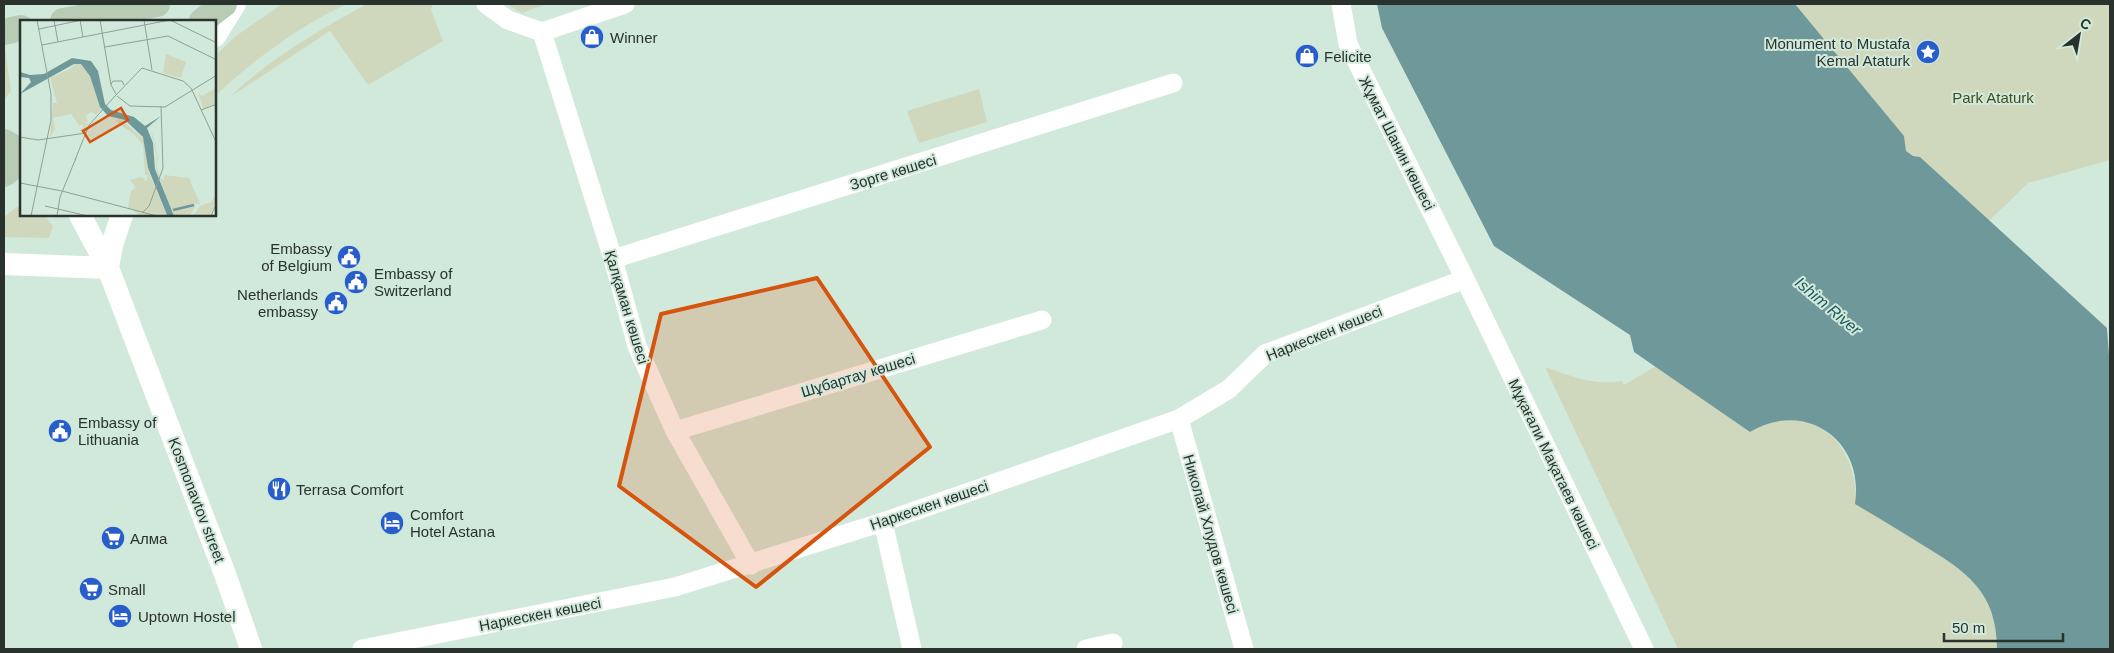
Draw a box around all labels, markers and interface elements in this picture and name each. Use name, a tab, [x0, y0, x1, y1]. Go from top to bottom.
north arrow	[2054, 10, 2104, 60]
text: С	[2077, 14, 2094, 33]
inset map	[20, 20, 216, 216]
shop icon: Winner	[579, 24, 605, 50]
place label: Winner	[610, 29, 658, 46]
place label: Monument to Mustafa Kemal Ataturk	[1765, 35, 1911, 69]
place icon: Monument to Mustafa Kemal Ataturk	[1915, 39, 1941, 65]
shop icon: Felicite	[1294, 43, 1320, 69]
place label: Felicite	[1324, 48, 1372, 65]
street label: Жұмат Шанин көшесі	[1356, 73, 1438, 213]
park label: Park Ataturk	[1952, 89, 2034, 106]
street label: Зорге көшесі	[848, 151, 938, 193]
place label: Embassy of Belgium	[261, 240, 332, 274]
public building icon: Embassy of Belgium	[336, 244, 362, 270]
street label: Қалқаман көшесі	[602, 248, 652, 366]
place label: Embassy of Switzerland	[374, 265, 453, 299]
public building icon: Embassy of Switzerland	[343, 269, 369, 295]
water label: Ishim River	[1792, 274, 1865, 339]
place label: Netherlands embassy	[237, 286, 318, 320]
public building icon: Netherlands embassy	[323, 290, 349, 316]
street label: Наркескен көшесі	[1263, 302, 1385, 364]
street label: Шұбартау көшесі	[799, 350, 917, 400]
street label: Мұқағали Мақатаев көшесі	[1505, 376, 1603, 552]
place label: Embassy of Lithuania	[78, 414, 157, 448]
public building icon: Embassy of Lithuania	[47, 418, 73, 444]
street label: Kosmonavtov street	[165, 435, 229, 566]
street label: Николай Хлудов көшесі	[1180, 452, 1242, 616]
restaurant icon: Terrasa Comfort	[266, 476, 292, 502]
street label: Наркескен көшесі	[868, 477, 990, 533]
place label: Terrasa Comfort	[296, 481, 404, 498]
place label: Comfort Hotel Astana	[410, 506, 496, 540]
hotel icon: Comfort Hotel Astana	[379, 510, 405, 536]
supermarket icon: Алма	[100, 525, 126, 551]
place label: Алма	[130, 530, 168, 547]
supermarket icon: Small	[78, 576, 104, 602]
place label: Small	[108, 581, 146, 598]
street label: Наркескен көшесі	[478, 594, 602, 634]
hotel icon: Uptown Hostel	[107, 603, 133, 629]
place label: Uptown Hostel	[138, 608, 236, 625]
scale bar	[1944, 610, 2063, 642]
text: 50 m	[1952, 619, 1985, 636]

